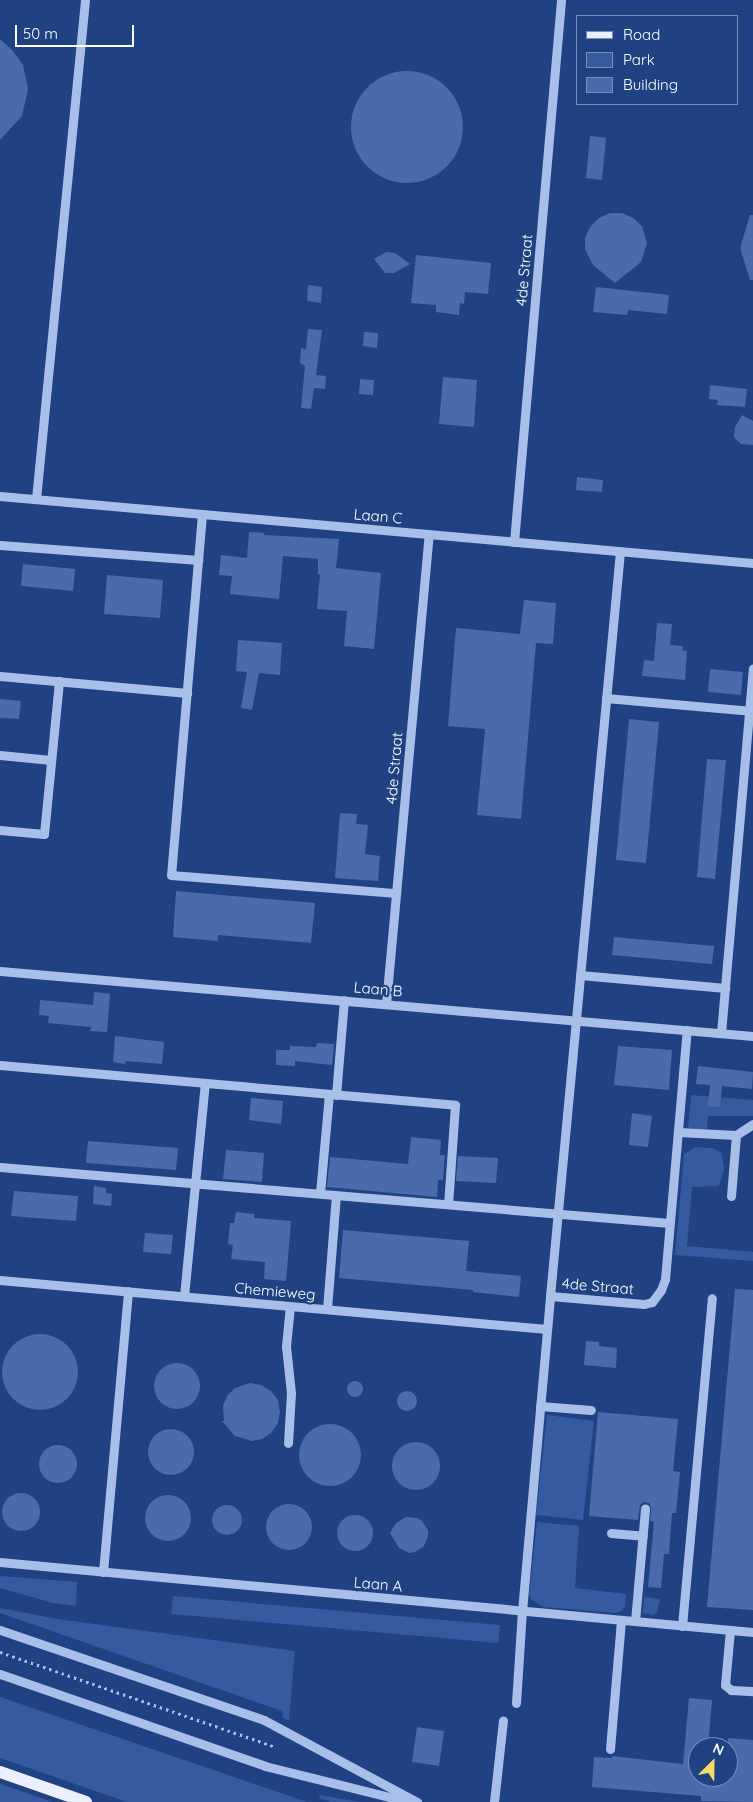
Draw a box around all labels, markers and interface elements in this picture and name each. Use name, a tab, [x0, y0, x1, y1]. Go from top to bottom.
scale bar	[18, 15, 136, 47]
legend	[576, 15, 738, 105]
text: 50 m	[23, 24, 58, 43]
text: Road	[623, 25, 660, 44]
text: Park	[623, 50, 655, 69]
text: Building	[623, 75, 678, 94]
street label: 4de Straat	[512, 233, 536, 307]
street label: Laan C	[353, 505, 403, 527]
street label: 4de Straat	[382, 731, 406, 805]
street label: Laan B	[353, 978, 403, 1000]
street label: 4de Straat	[561, 1274, 635, 1298]
street label: Chemieweg	[234, 1278, 316, 1304]
street label: Laan A	[353, 1573, 403, 1595]
north arrow	[688, 1737, 738, 1787]
text: N	[710, 1739, 727, 1759]

